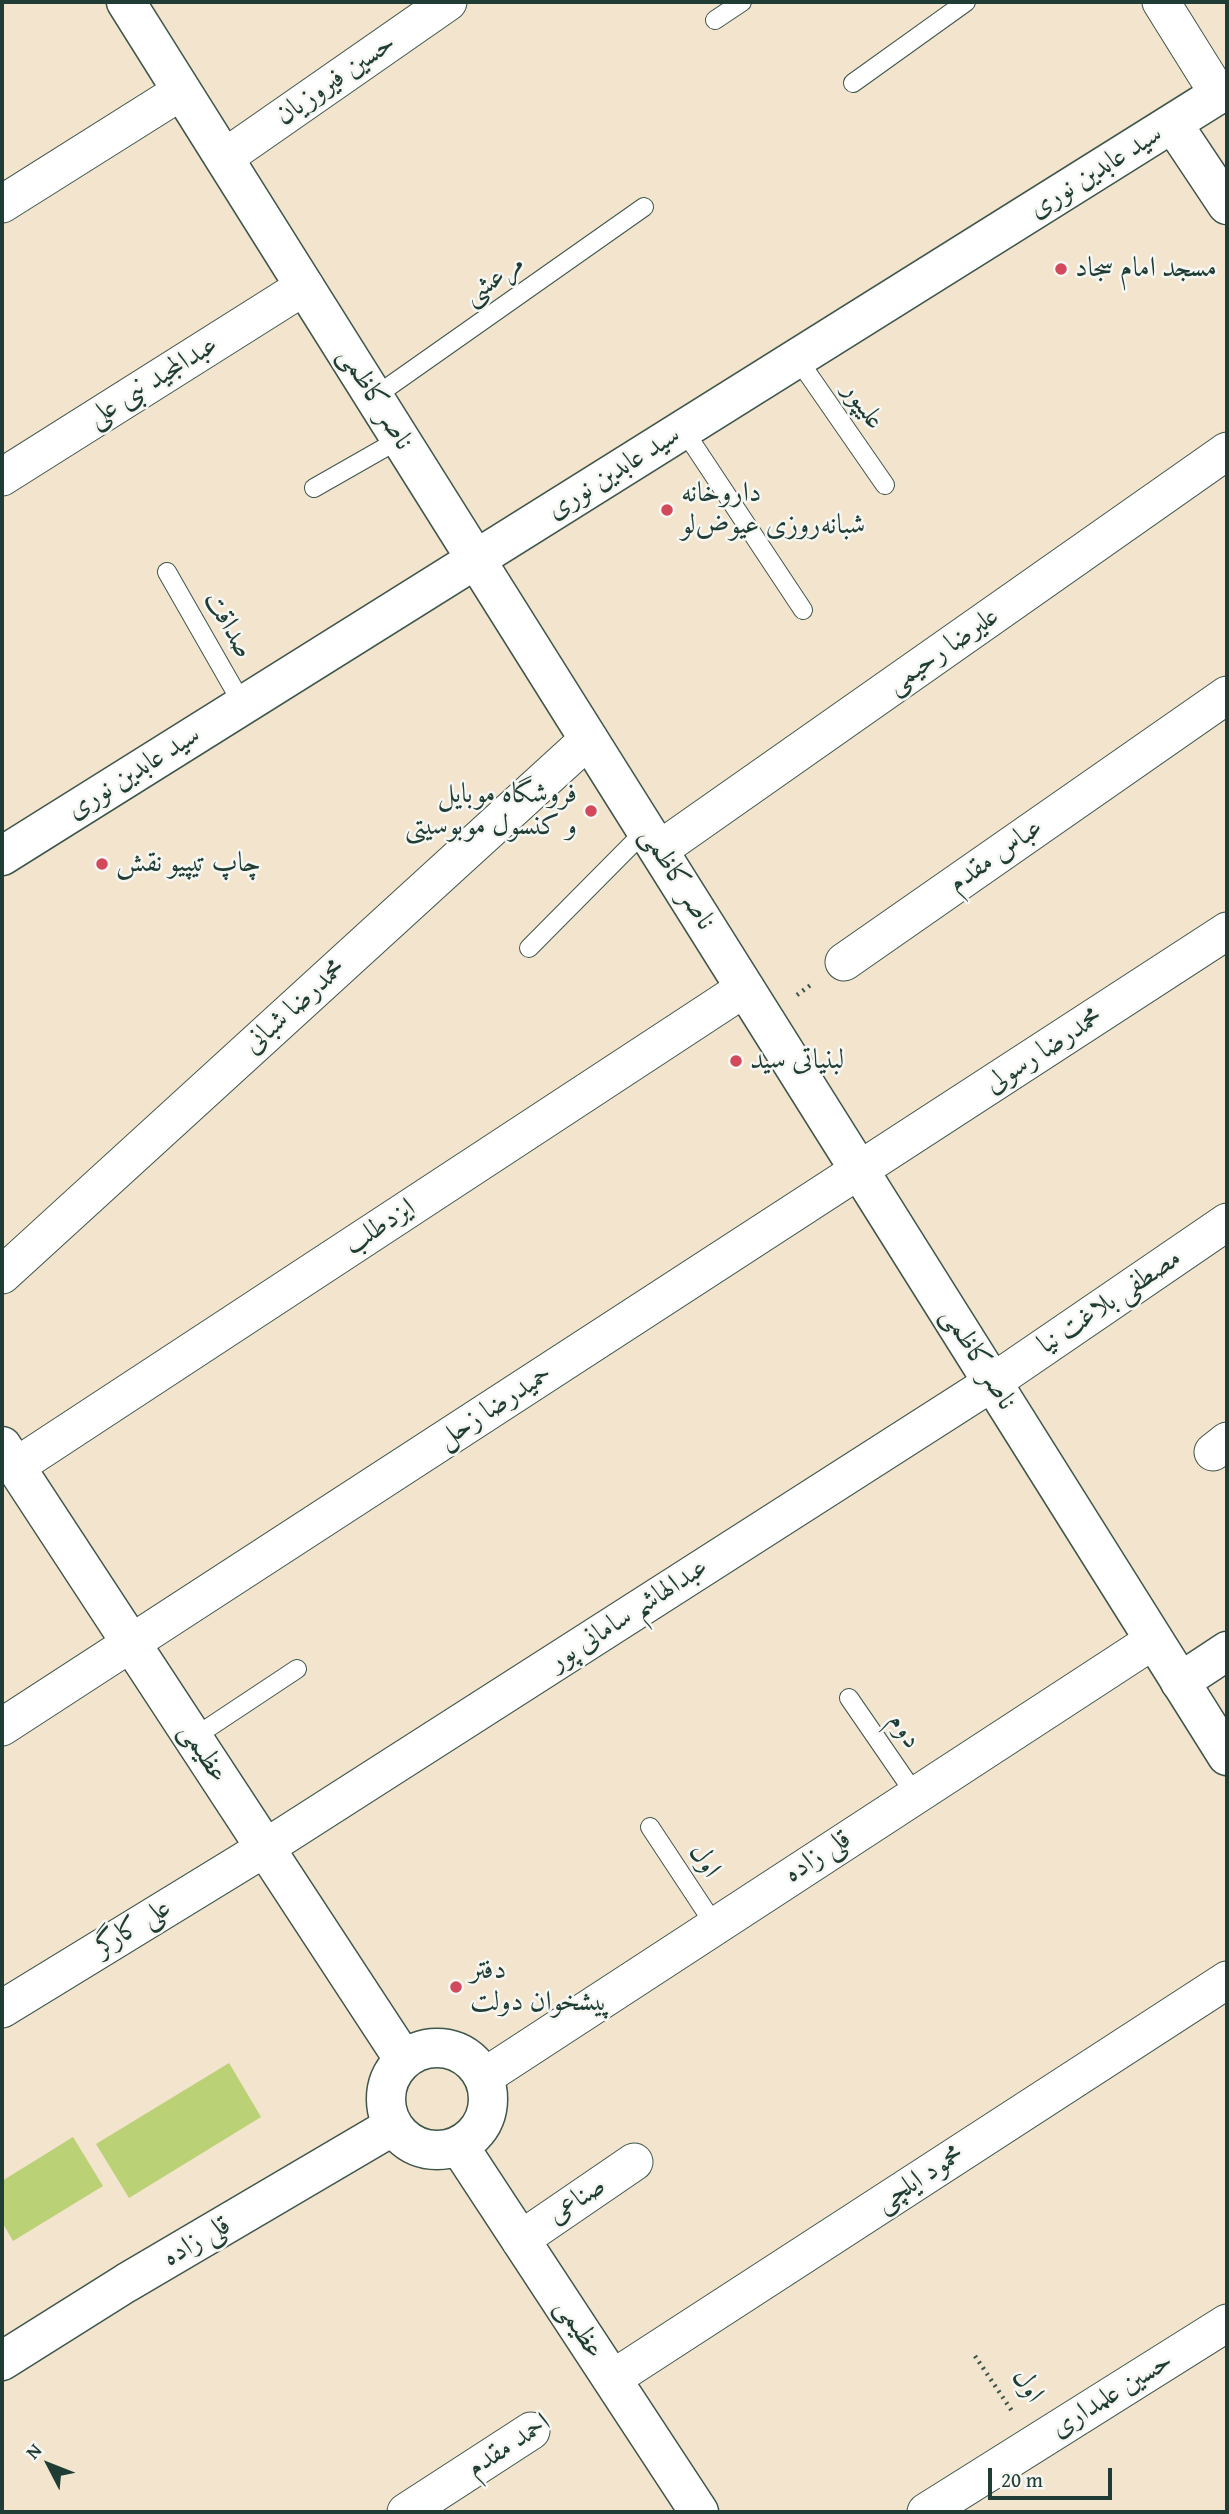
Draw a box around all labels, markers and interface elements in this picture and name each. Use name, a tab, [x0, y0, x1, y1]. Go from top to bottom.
street label: حسین فیروزیان	[269, 26, 403, 134]
street label: سید عابدین نوری	[1023, 118, 1169, 226]
street label: مرعشی	[457, 247, 531, 313]
place label: مسجد امام سجاد	[1075, 252, 1217, 286]
marker: مسجد امام سجاد	[1053, 261, 1069, 277]
street label: عبدالمجید نبی علی	[82, 329, 224, 435]
street label: ناصر کاظمی	[330, 341, 420, 457]
street label: علیپور	[835, 376, 891, 436]
street label: سید عابدین نوری	[541, 419, 687, 527]
place label: داروخانه شبانه‌روزی عیوض‌لو	[681, 477, 866, 543]
marker: داروخانه شبانه‌روزی عیوض‌لو	[659, 502, 675, 518]
street label: صداقت	[196, 586, 260, 664]
street label: علیرضا رحیمی	[880, 600, 1006, 702]
street label: سید عابدین نوری	[61, 719, 207, 827]
place label: فروشگاه موبایل و کنسول موبوسیتی	[405, 778, 577, 844]
marker: فروشگاه موبایل و کنسول موبوسیتی	[583, 803, 599, 819]
street label: عباس مقدم	[942, 811, 1050, 901]
street label: ناصر کاظمی	[632, 821, 722, 937]
place label: چاپ تیپیو نقش	[116, 847, 261, 881]
marker: چاپ تیپیو نقش	[94, 856, 110, 872]
street label: محمدرضا شبانی	[237, 952, 353, 1062]
street label: محمدرضا رسولی	[979, 1000, 1109, 1102]
place label: لبنیاتی سید	[750, 1044, 844, 1078]
marker: لبنیاتی سید	[728, 1053, 744, 1069]
street label: ایزدطلب	[338, 1192, 422, 1262]
street label: مصطفی بلاغت نیا	[1032, 1242, 1188, 1362]
street label: ناصر کاظمی	[933, 1301, 1023, 1417]
street label: حمیدرضا زحل	[431, 1358, 559, 1456]
street label: عبدالهاشم سامانی پور	[543, 1551, 715, 1679]
street label: دوم	[880, 1706, 928, 1756]
street label: عظیمی	[171, 1717, 235, 1789]
street label: قلی زاده	[778, 1823, 858, 1891]
street label: اول	[681, 1838, 727, 1884]
street label: علی کارگر	[89, 1892, 177, 1964]
place label: دفتر پیشخوان دولت	[470, 1954, 610, 2020]
marker: دفتر پیشخوان دولت	[448, 1979, 464, 1995]
street label: محمود ایلچی	[869, 2138, 971, 2220]
street label: صناعی	[542, 2170, 612, 2232]
street label: قلی زاده	[157, 2209, 237, 2275]
street label: عظیمی	[547, 2293, 611, 2365]
street label: حسین علمداری	[1045, 2344, 1179, 2446]
street label: اول	[1004, 2362, 1050, 2410]
street label: احمد مقدم	[461, 2407, 557, 2485]
north arrow	[14, 2430, 84, 2500]
text: N	[19, 2437, 48, 2465]
scale bar	[991, 2454, 1115, 2498]
text: 20 m	[1001, 2464, 1043, 2495]

